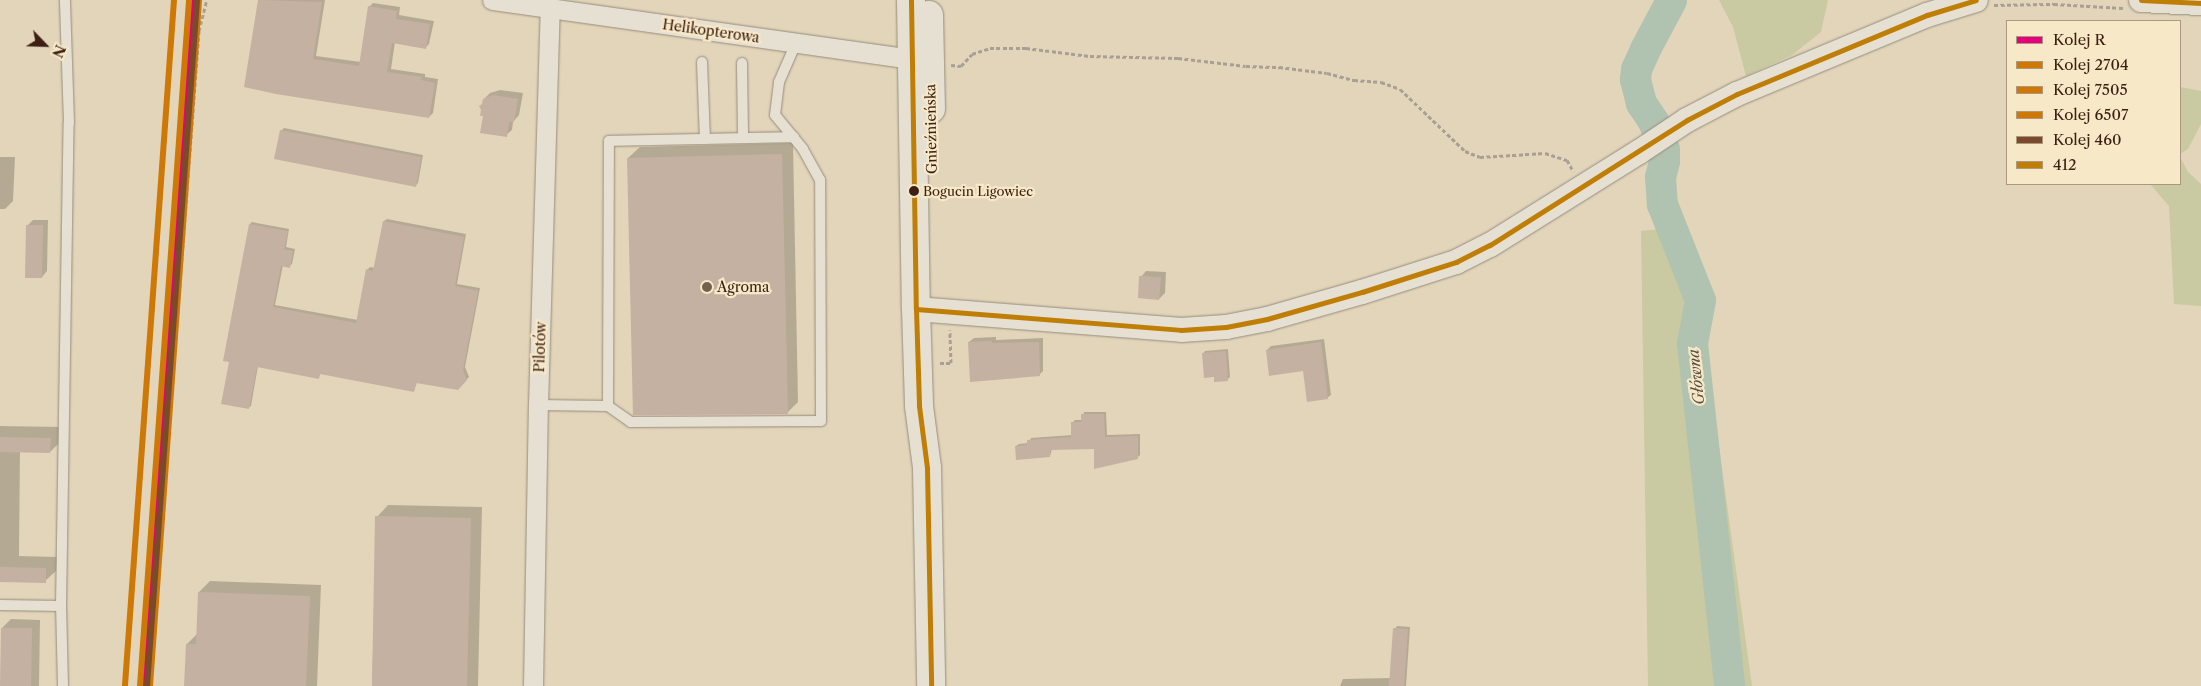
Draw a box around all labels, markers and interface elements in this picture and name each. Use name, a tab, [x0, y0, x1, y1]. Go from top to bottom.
street label: Helikopterowa	[661, 16, 761, 46]
north arrow	[20, 20, 70, 70]
legend	[2006, 20, 2181, 185]
text: Kolej R	[2053, 30, 2105, 49]
text: N	[48, 42, 69, 60]
text: Kolej 2704	[2053, 55, 2129, 74]
text: Kolej 7505	[2053, 80, 2128, 99]
street label: Gnieźnieńska	[922, 84, 940, 174]
text: Kolej 6507	[2053, 105, 2128, 124]
text: Kolej 460	[2053, 130, 2121, 149]
text: 412	[2053, 155, 2077, 174]
place label: Bogucin Ligowiec	[923, 183, 1033, 199]
marker: Bogucin Ligowiec	[909, 186, 919, 196]
place label: Agroma	[717, 279, 769, 295]
marker: Agroma	[701, 281, 713, 293]
street label: Pilotów	[531, 321, 549, 373]
water label: Główna	[1684, 348, 1708, 406]

